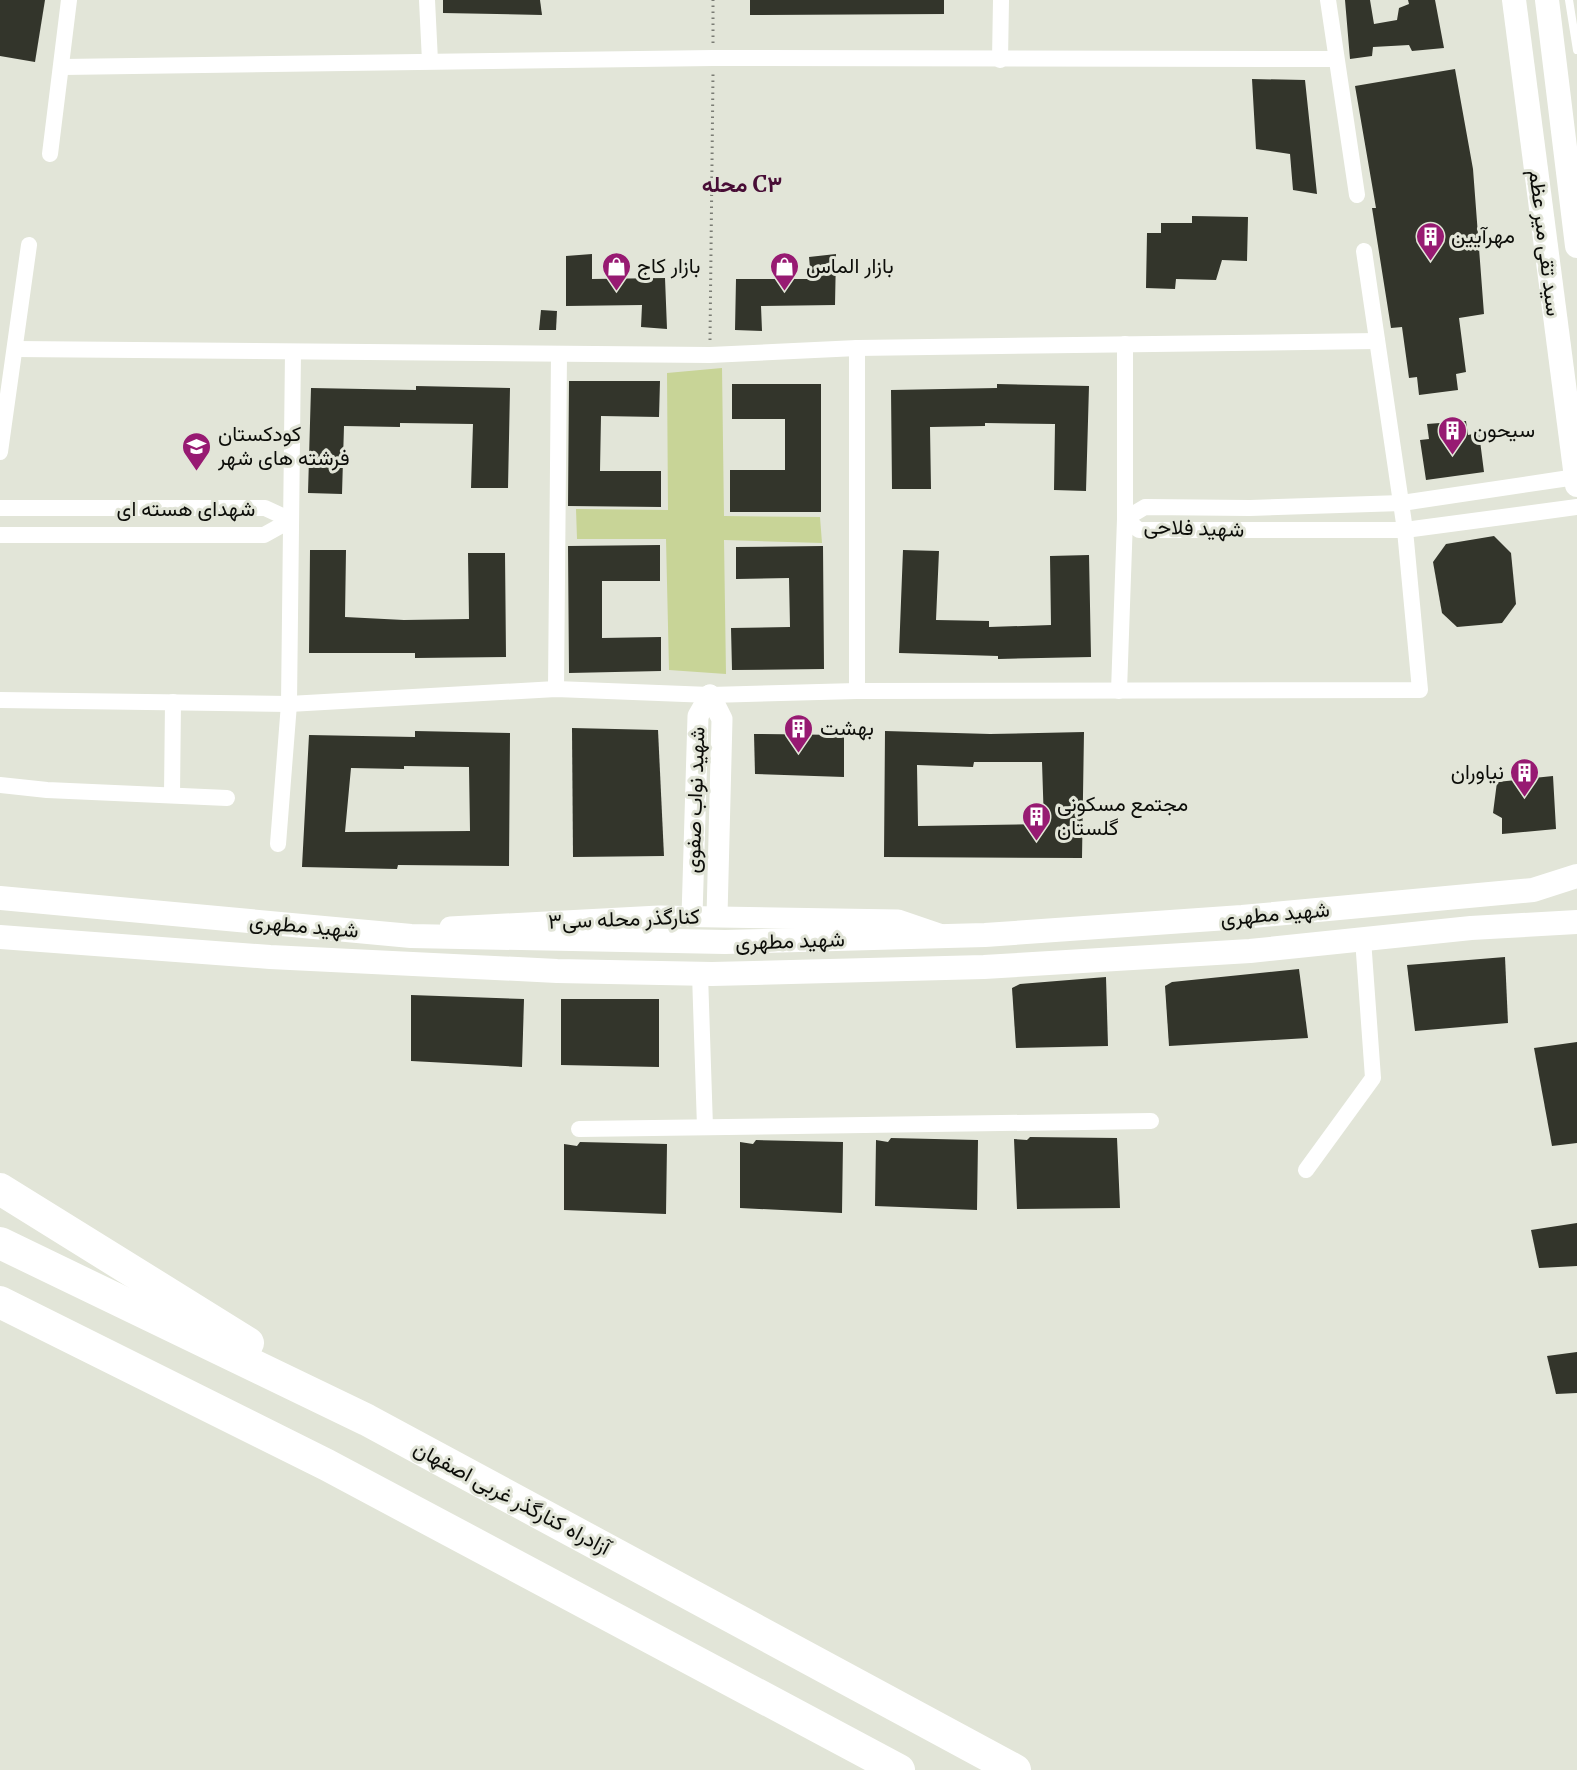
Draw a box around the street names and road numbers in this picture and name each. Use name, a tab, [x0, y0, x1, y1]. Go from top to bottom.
street label: سید تقی میر عظم	[1522, 168, 1568, 318]
street label: شهدای هسته ای	[117, 495, 255, 522]
street label: شهید فلاحی	[1143, 512, 1245, 543]
street label: شهید نواب صفوی	[678, 726, 711, 874]
street label: شهید مطهری	[1219, 895, 1331, 932]
street label: کنارگذر محله سی۳	[548, 902, 700, 935]
street label: شهید مطهری	[248, 907, 360, 944]
street label: شهید مطهری	[735, 925, 845, 956]
street label: آزادراه کنارگذر غربی اصفهان	[409, 1434, 617, 1562]

